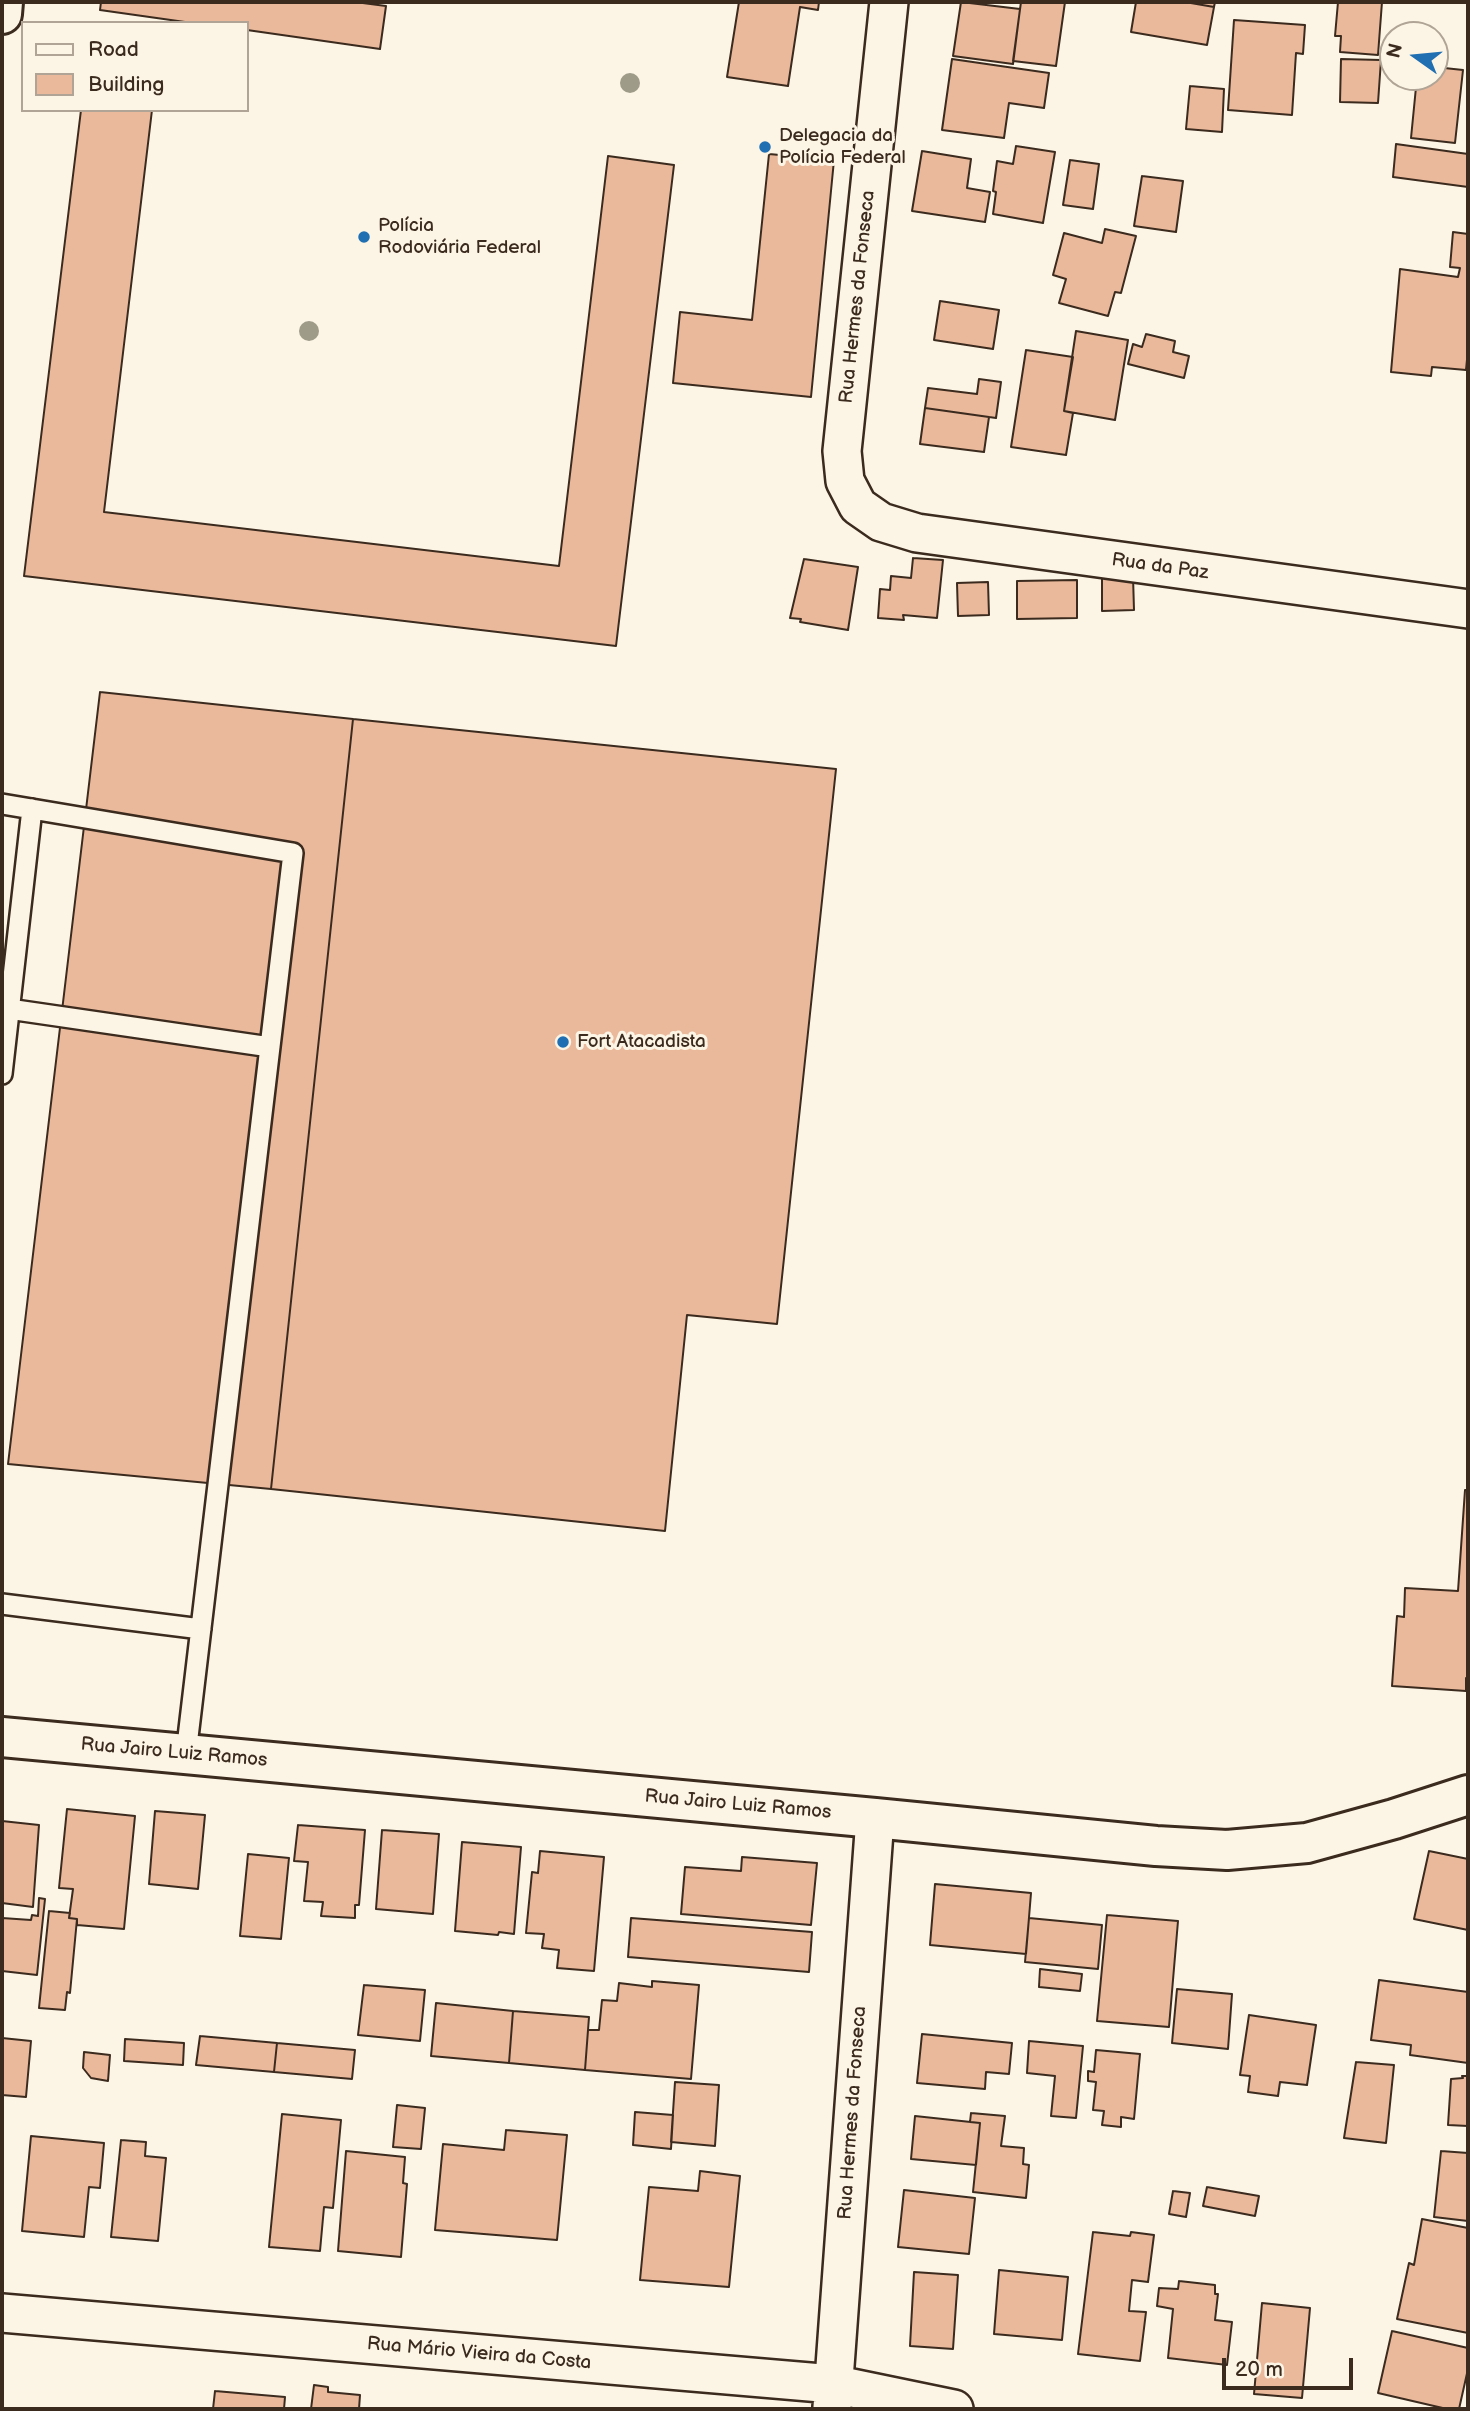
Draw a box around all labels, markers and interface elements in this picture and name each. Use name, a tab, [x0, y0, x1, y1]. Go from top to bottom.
legend	[21, 21, 248, 112]
north arrow	[1379, 21, 1449, 91]
text: Road	[88, 37, 139, 62]
text: N	[1382, 41, 1408, 61]
text: Building	[88, 72, 164, 97]
place label: Delegacia da Polícia Federal	[779, 125, 906, 169]
marker: Delegacia da Polícia Federal	[757, 139, 773, 155]
street label: Rua Hermes da Fonseca	[835, 189, 881, 405]
place label: Polícia Rodoviária Federal	[378, 215, 541, 259]
marker: Polícia Rodoviária Federal	[356, 229, 372, 245]
street label: Rua da Paz	[1110, 549, 1210, 585]
place label: Fort Atacadista	[577, 1031, 706, 1053]
marker: Fort Atacadista	[555, 1034, 571, 1050]
street label: Rua Jairo Luiz Ramos	[80, 1733, 268, 1773]
street label: Rua Jairo Luiz Ramos	[644, 1785, 832, 1825]
street label: Rua Hermes da Fonseca	[834, 2005, 872, 2221]
street label: Rua Mário Vieira da Costa	[366, 2333, 592, 2375]
scale bar	[1225, 2344, 1356, 2388]
text: 20 m	[1235, 2357, 1283, 2382]

